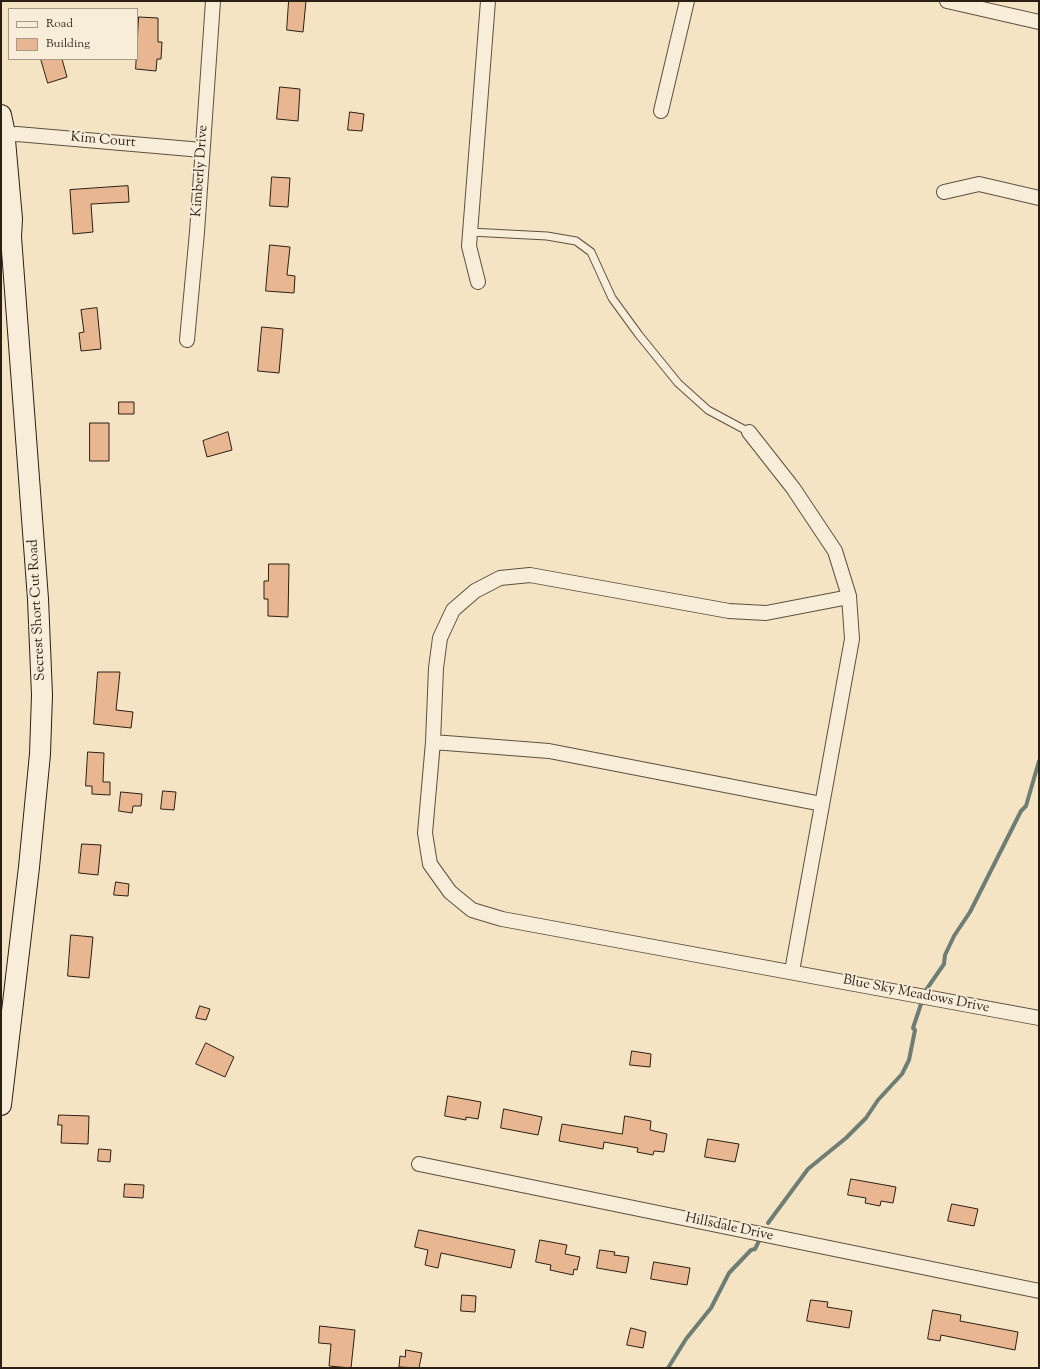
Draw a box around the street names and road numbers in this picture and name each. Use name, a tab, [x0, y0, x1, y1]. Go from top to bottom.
street label: Kimberly Drive	[189, 124, 213, 218]
street label: Kim Court	[70, 130, 136, 152]
street label: Secrest Short Cut Road	[26, 539, 50, 681]
street label: Blue Sky Meadows Drive	[841, 973, 991, 1017]
street label: Hillsdale Drive	[683, 1210, 775, 1246]

